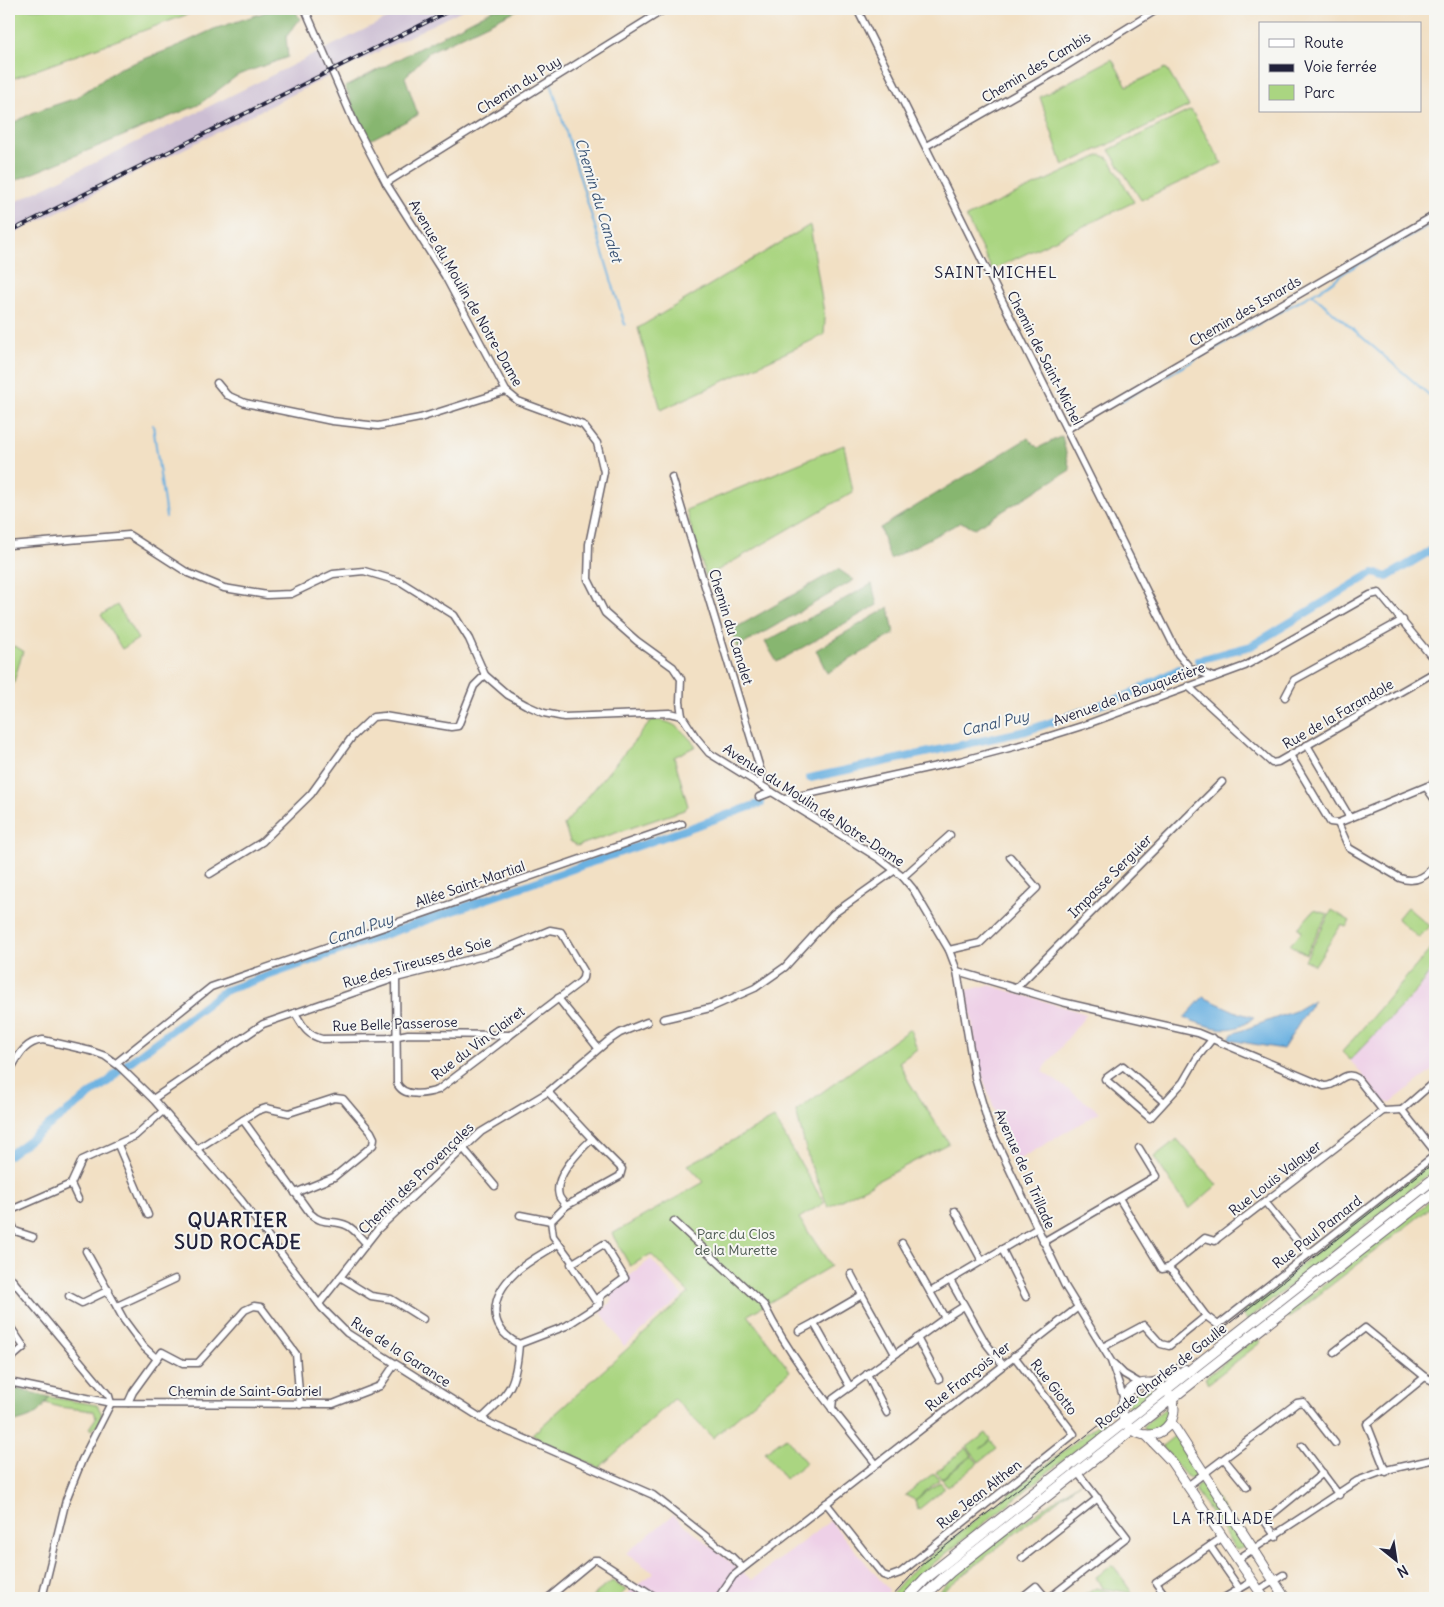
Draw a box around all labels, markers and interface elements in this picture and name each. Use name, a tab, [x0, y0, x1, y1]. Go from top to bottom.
legend	[1259, 22, 1422, 112]
street label: Chemin des Cambis	[978, 27, 1094, 107]
text: Route	[1304, 33, 1344, 52]
street label: Chemin du Puy	[474, 52, 564, 118]
text: Voie ferrée	[1304, 57, 1377, 76]
text: Parc	[1304, 83, 1335, 102]
water label: Chemin du Canalet	[571, 136, 627, 266]
street label: Avenue du Moulin de Notre-Dame	[405, 196, 527, 390]
district label: SAINT-MICHEL	[934, 262, 1058, 282]
street label: Chemin des Isnards	[1186, 272, 1304, 350]
street label: Chemin de Saint-Michel	[1003, 288, 1087, 428]
street label: Chemin du Canalet	[705, 567, 757, 687]
street label: Avenue de la Bouquetière	[1050, 658, 1208, 730]
street label: Rue de la Farandole	[1279, 675, 1397, 753]
water label: Canal Puy	[959, 706, 1032, 740]
street label: Avenue du Moulin de Notre-Dame	[720, 740, 908, 870]
street label: Impasse Serguier	[1064, 830, 1156, 922]
street label: Allée Saint-Martial	[413, 857, 527, 911]
water label: Canal Puy	[324, 908, 397, 949]
street label: Rue des Tireuses de Soie	[341, 932, 493, 992]
street label: Rue du Vin Clairet	[428, 1002, 528, 1084]
street label: Rue Belle Passerose	[332, 1013, 458, 1035]
street label: Avenue de la Trillade	[991, 1106, 1059, 1232]
street label: Chemin des Provençales	[355, 1118, 477, 1238]
street label: Rue Louis Valayer	[1225, 1136, 1325, 1220]
street label: Rue Paul Pamard	[1269, 1191, 1365, 1273]
district label: QUARTIER SUD ROCADE	[174, 1208, 302, 1254]
park label: Parc du Clos de la Murette	[695, 1225, 777, 1259]
street label: Rue de la Garance	[348, 1313, 454, 1391]
street label: Rocade Charles de Gaulle	[1092, 1319, 1230, 1433]
street label: Rue François 1er	[922, 1337, 1014, 1415]
street label: Rue Giotto	[1027, 1355, 1082, 1419]
street label: Chemin de Saint-Gabriel	[168, 1382, 322, 1400]
street label: Rue Jean Althen	[933, 1455, 1025, 1533]
district label: LA TRILLADE	[1172, 1509, 1274, 1528]
north arrow	[1372, 1534, 1422, 1584]
text: N	[1394, 1561, 1411, 1581]

